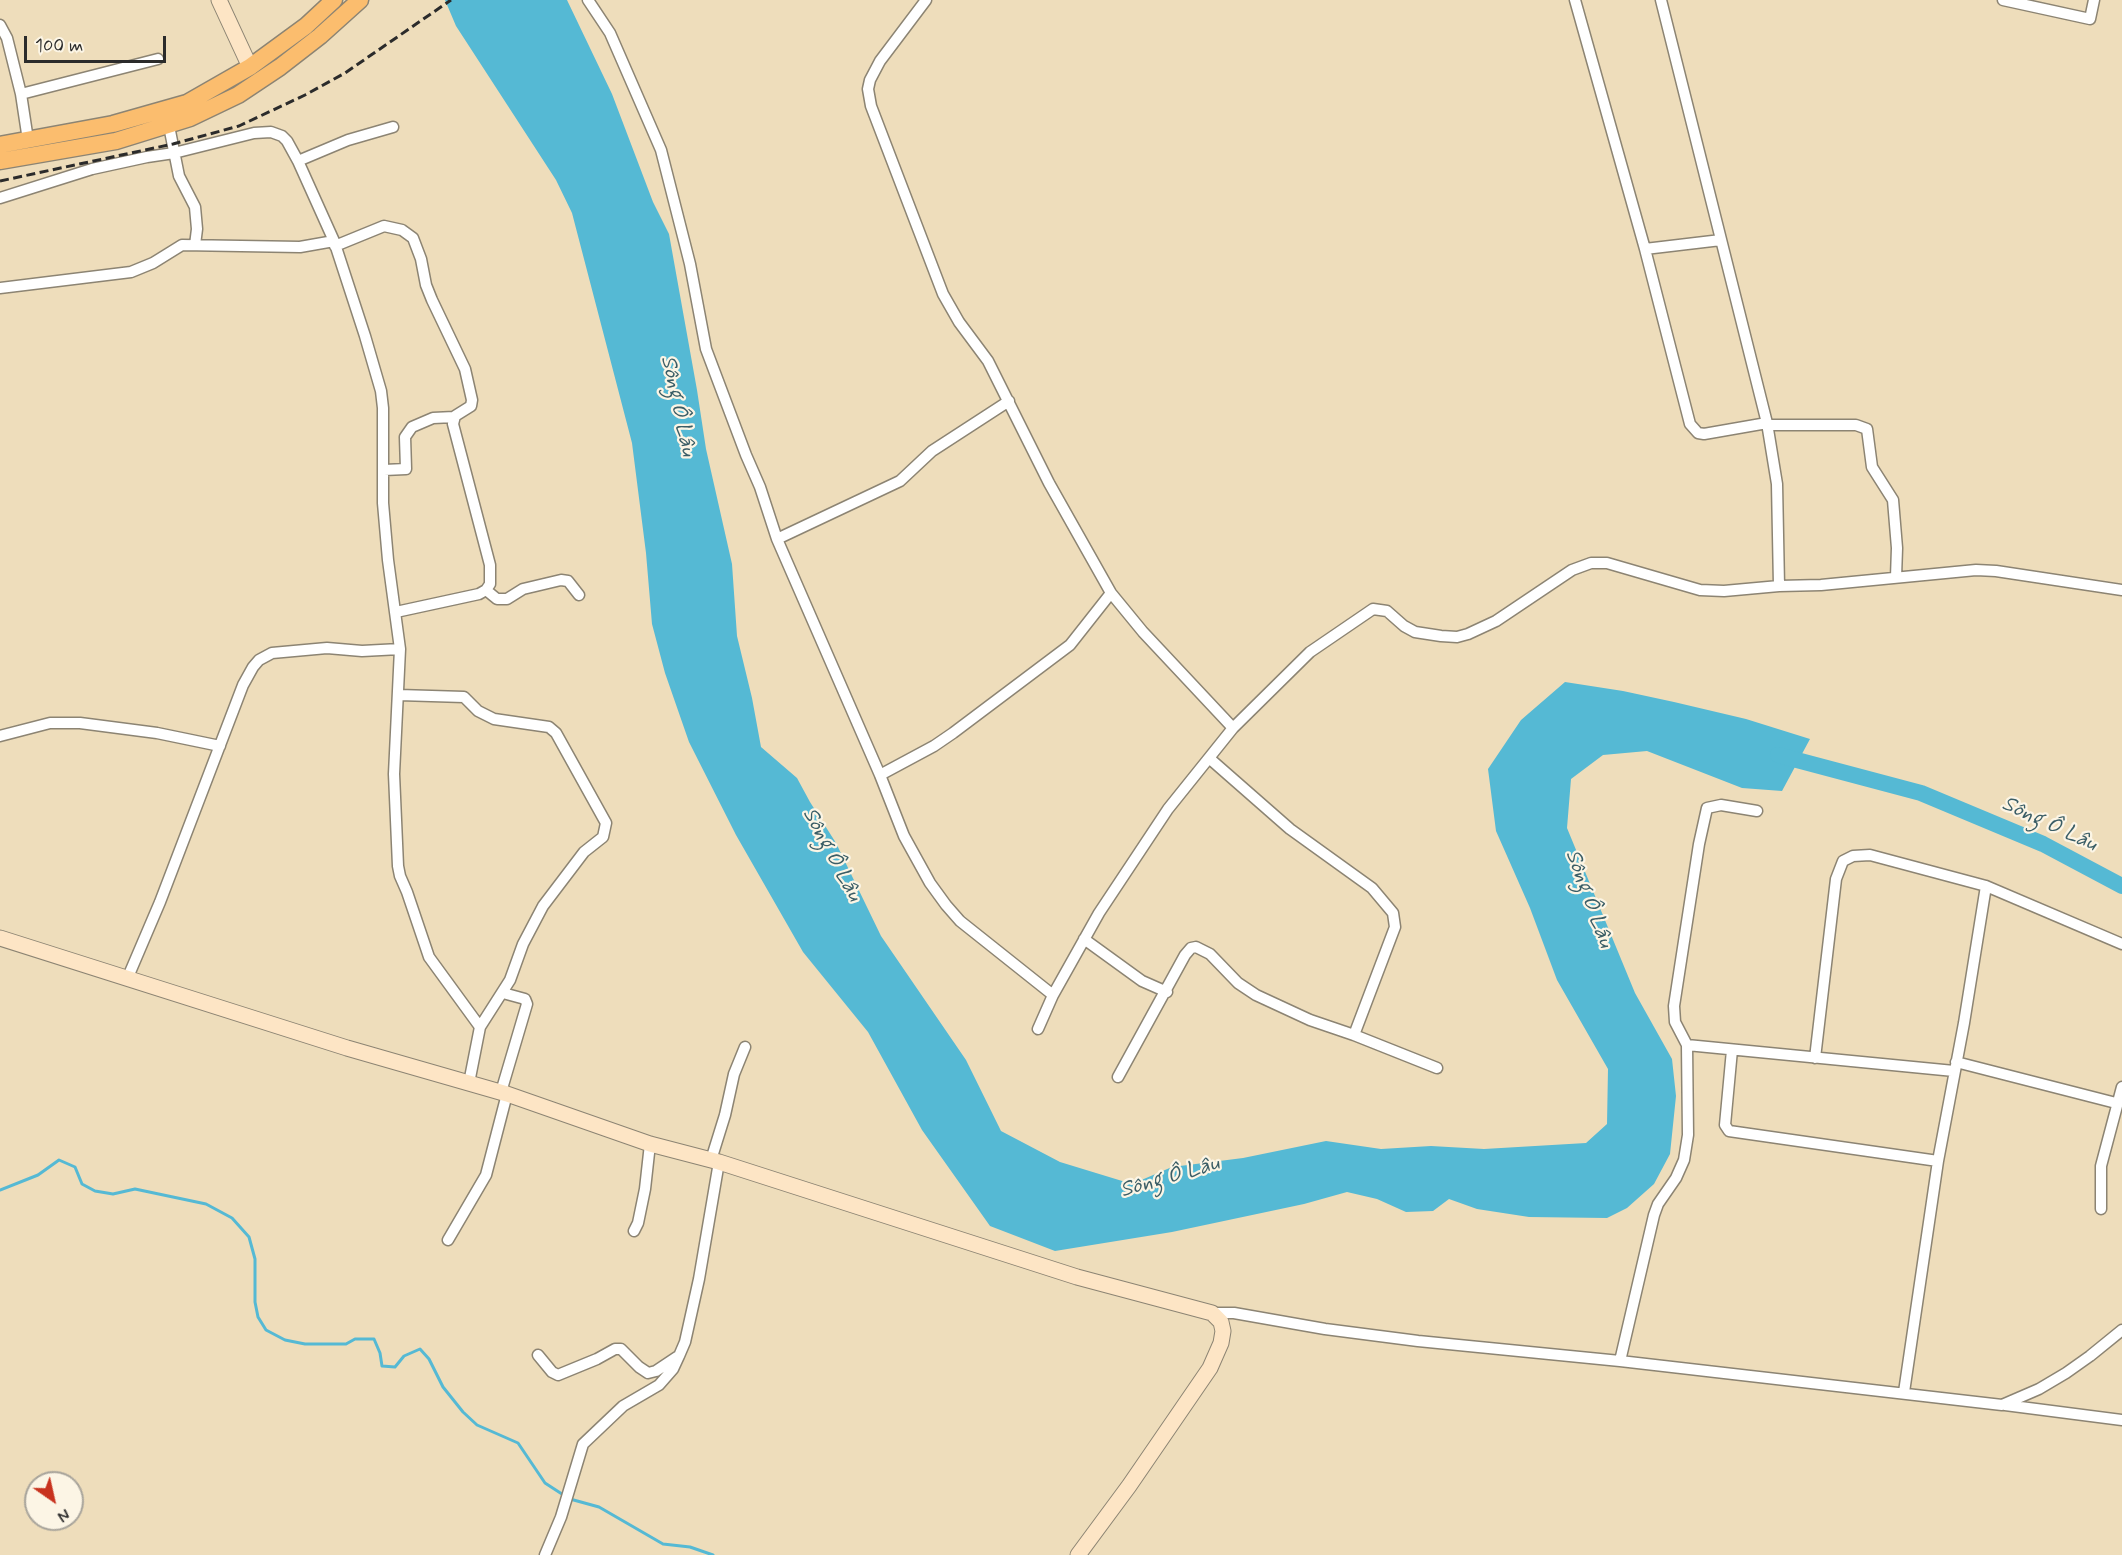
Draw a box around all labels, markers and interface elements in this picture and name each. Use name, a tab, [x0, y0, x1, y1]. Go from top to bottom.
scale bar	[27, 24, 170, 62]
text: 100 m	[35, 34, 83, 58]
water label: Sông Ô Lâu	[653, 353, 701, 459]
water label: Sông Ô Lâu	[1997, 791, 2101, 859]
water label: Sông Ô Lâu	[795, 804, 867, 906]
water label: Sông Ô Lâu	[1558, 846, 1618, 952]
water label: Sông Ô Lâu	[1117, 1151, 1223, 1205]
north arrow	[24, 1471, 84, 1531]
text: N	[53, 1503, 74, 1526]

